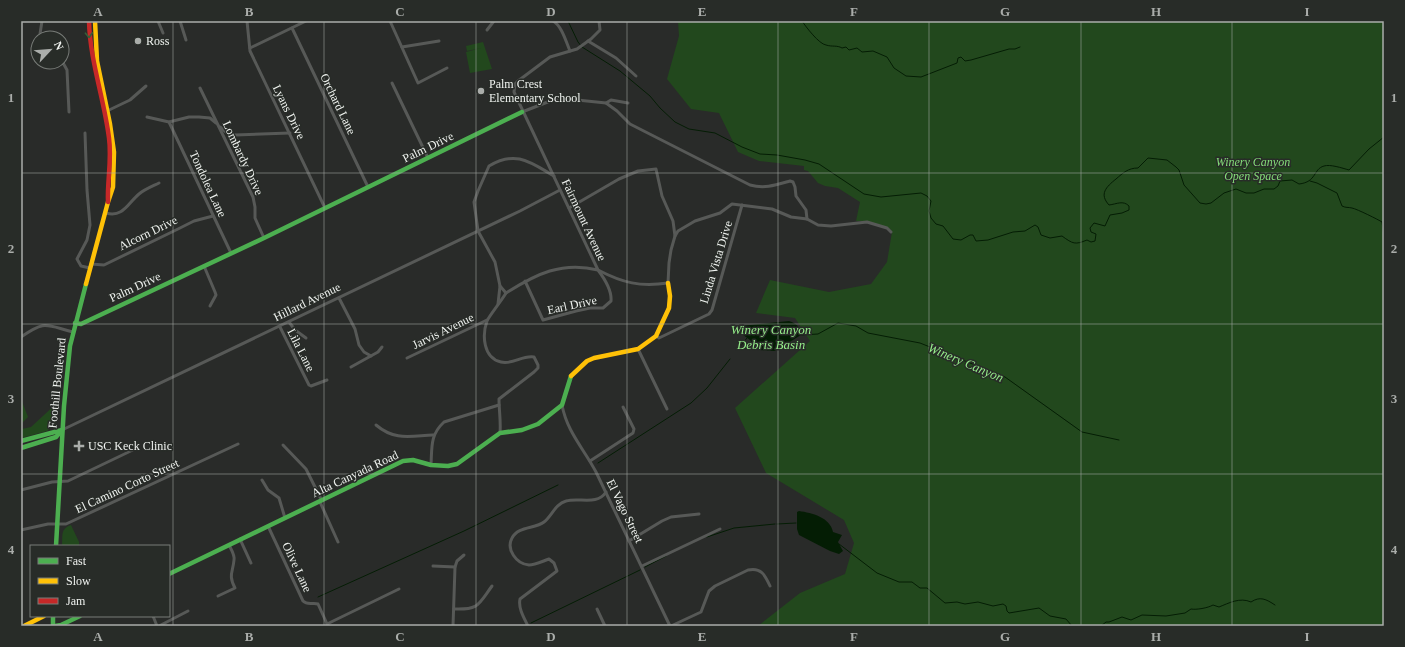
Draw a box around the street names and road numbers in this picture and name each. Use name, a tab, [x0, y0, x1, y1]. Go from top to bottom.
street label: Orchard Lane	[317, 71, 359, 137]
street label: Lyans Drive	[270, 82, 308, 142]
street label: Lombardy Drive	[220, 119, 266, 197]
street label: Palm Drive	[400, 129, 456, 165]
street label: Tondolea Lane	[187, 149, 229, 219]
street label: Fairmount Avenue	[559, 177, 609, 263]
street label: Alcorn Drive	[116, 213, 180, 253]
street label: Linda Vista Drive	[697, 219, 735, 305]
street label: Palm Drive	[107, 269, 163, 305]
street label: Hillard Avenue	[271, 280, 343, 324]
street label: Earl Drive	[546, 293, 598, 317]
street label: Jarvis Avenue	[410, 310, 476, 352]
street label: Lila Lane	[284, 326, 318, 374]
street label: Foothill Boulevard	[45, 337, 69, 429]
street label: Alta Canyada Road	[309, 448, 401, 500]
street label: El Camino Corto Street	[73, 456, 182, 516]
street label: El Vago Street	[604, 477, 647, 546]
street label: Olive Lane	[279, 540, 315, 594]

